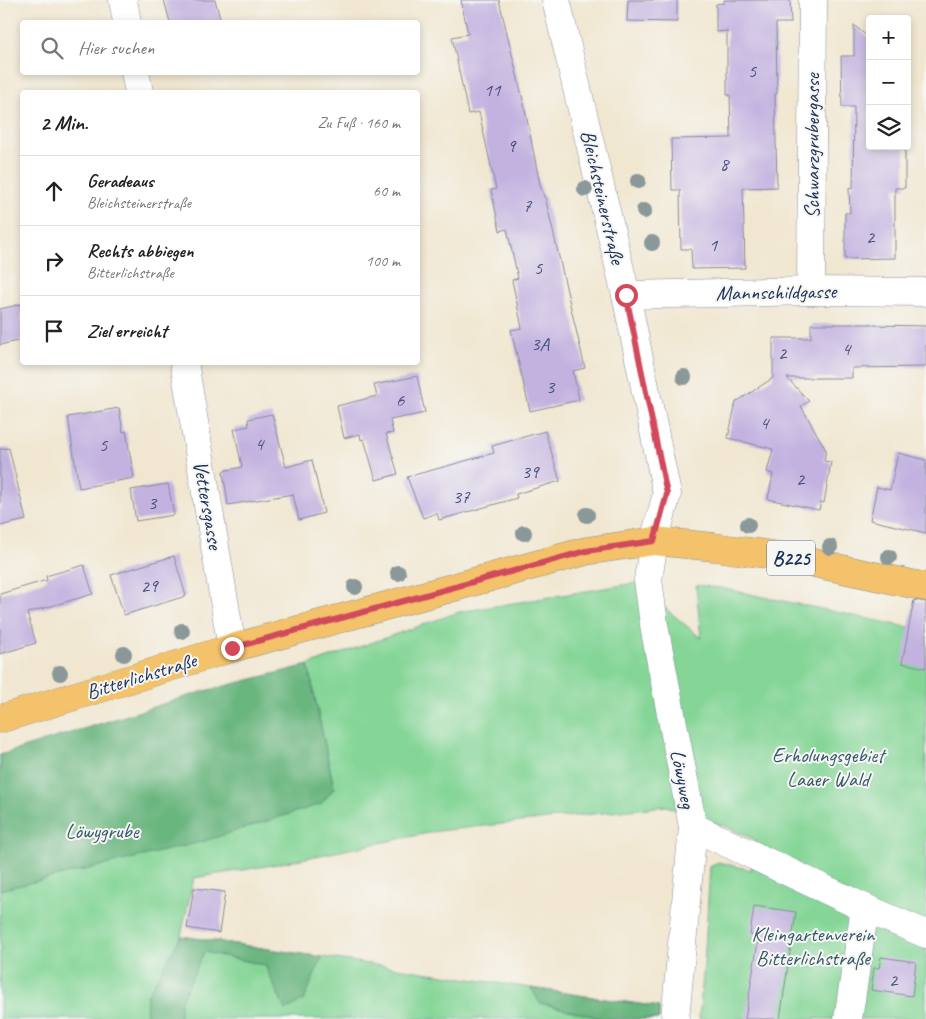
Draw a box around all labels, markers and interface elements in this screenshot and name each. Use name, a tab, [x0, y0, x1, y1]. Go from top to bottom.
map controls	[866, 15, 911, 150]
button: +	[866, 15, 911, 60]
search box	[20, 20, 420, 75]
icon: search	[38, 34, 66, 62]
text: Hier suchen	[78, 36, 154, 60]
house number: 5	[748, 59, 758, 83]
button: −	[866, 60, 911, 105]
street label: Schwarzgrubergasse	[799, 72, 825, 219]
house number: 11	[483, 78, 502, 102]
button: layers	[866, 105, 911, 150]
text: 2 Min.	[40, 110, 88, 136]
text: Zu Fuß · 160 m	[317, 113, 400, 133]
street label: Bleichsteinerstraße	[575, 128, 632, 269]
house number: 9	[507, 134, 517, 158]
house number: 8	[720, 152, 731, 176]
text: Geradeaus	[87, 169, 154, 193]
icon: ahead	[40, 177, 68, 205]
text: 60 m	[373, 181, 400, 201]
text: Bleichsteinerstraße	[87, 193, 191, 213]
house number: 7	[523, 194, 533, 218]
house number: 2	[866, 225, 876, 249]
house number: 1	[709, 233, 719, 257]
text: Rechts abbiegen	[87, 239, 193, 263]
icon: right	[40, 247, 68, 275]
text: 100 m	[366, 251, 400, 271]
house number: 5	[534, 256, 544, 280]
text: Bitterlichstraße	[87, 263, 174, 283]
street label: Mannschildgasse	[716, 278, 839, 306]
route start	[615, 284, 638, 307]
icon: arrive	[40, 317, 68, 345]
text: Ziel erreicht	[87, 319, 167, 343]
house number: 3A	[531, 332, 551, 356]
house number: 4	[842, 337, 853, 361]
house number: 2	[778, 341, 788, 365]
house number: 3	[546, 375, 556, 399]
house number: 6	[396, 388, 406, 412]
house number: 4	[760, 411, 771, 435]
house number: 4	[255, 432, 266, 456]
house number: 5	[99, 433, 109, 457]
street label: Vettersgasse	[187, 459, 229, 553]
house number: 39	[521, 460, 540, 484]
house number: 2	[796, 467, 806, 491]
house number: 37	[452, 485, 471, 509]
house number: 3	[148, 491, 158, 515]
road number: B225	[767, 540, 815, 576]
house number: 29	[140, 574, 159, 598]
route end	[221, 637, 244, 660]
street label: Bitterlichstraße	[83, 646, 201, 705]
park label: Erholungsgebiet Laaer Wald	[772, 742, 887, 792]
street label: Löwyweg	[665, 747, 702, 812]
park label: Löwygrube	[65, 818, 140, 844]
park label: Kleingartenverein Bitterlichstraße	[752, 921, 876, 971]
house number: 2	[889, 968, 899, 992]

